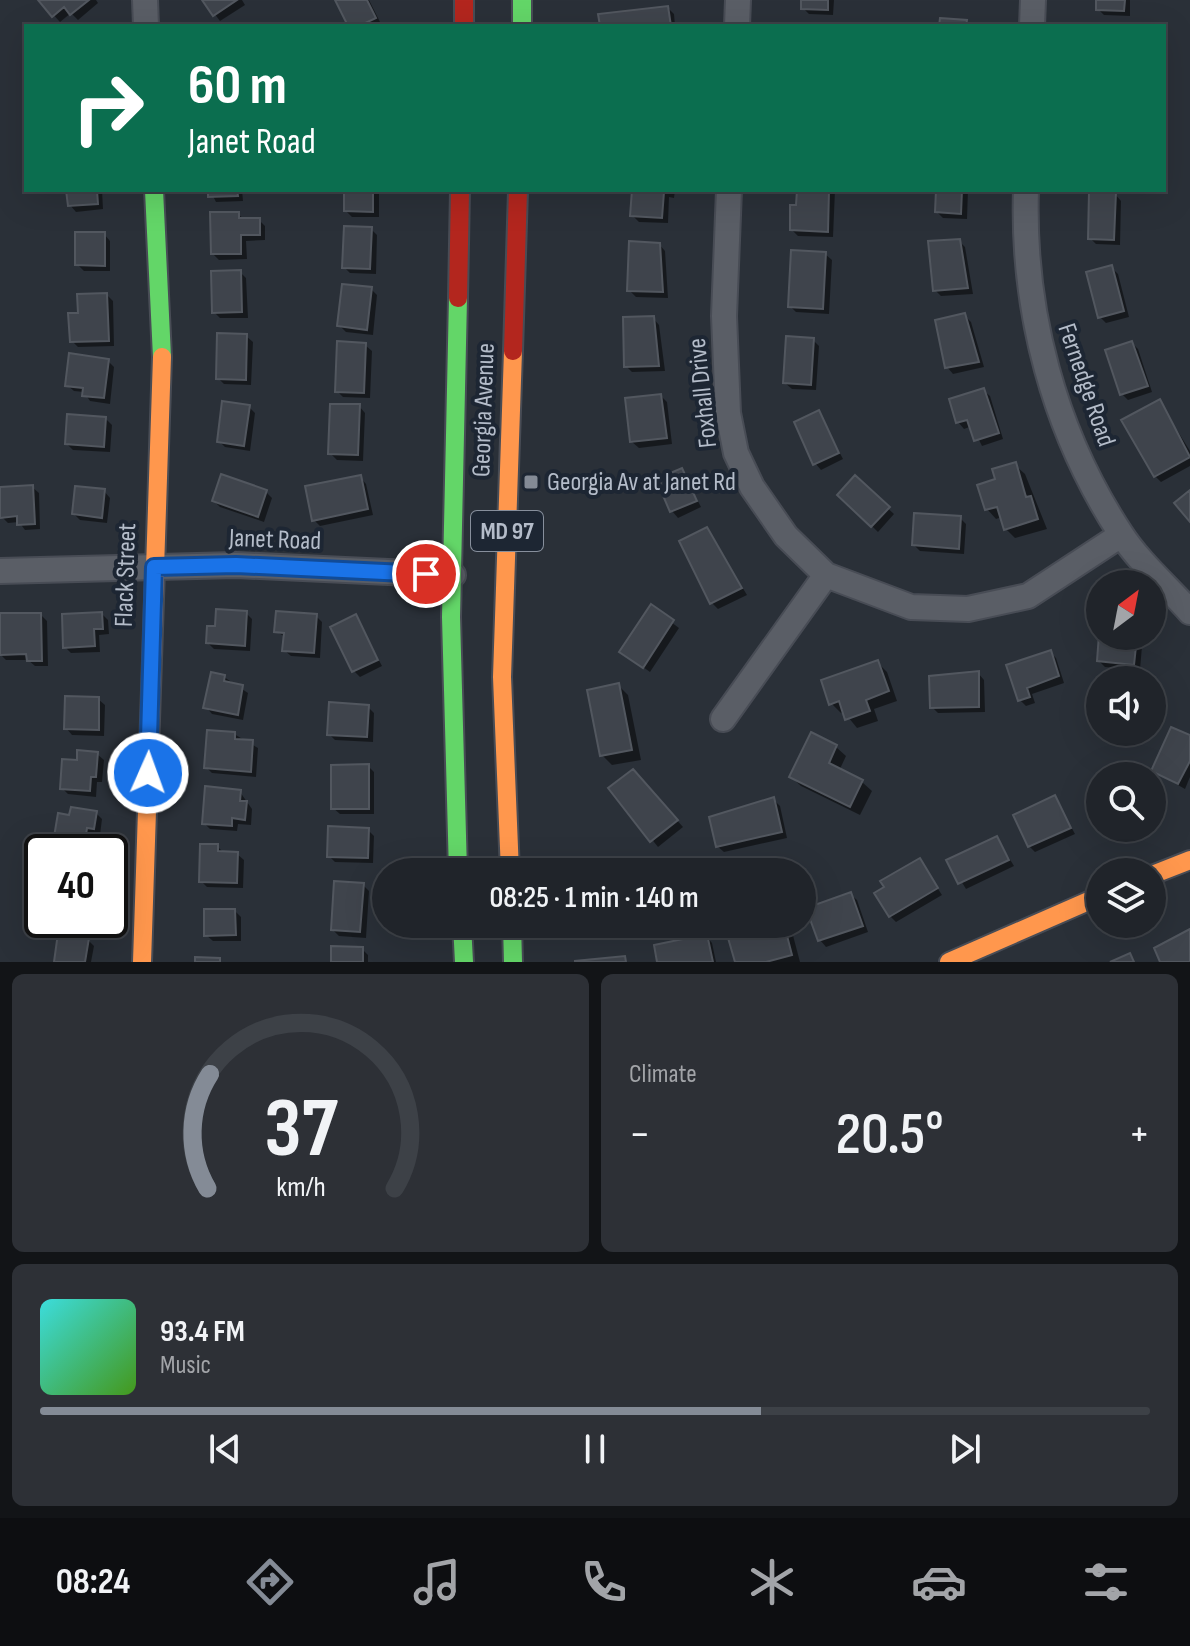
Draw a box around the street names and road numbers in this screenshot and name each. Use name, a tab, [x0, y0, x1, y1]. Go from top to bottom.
street label: Fernedge Road	[1051, 319, 1121, 451]
street label: Foxhall Drive	[682, 337, 724, 449]
street label: Georgia Avenue	[466, 343, 502, 477]
road number: MD 97	[471, 511, 543, 551]
street label: Flack Street	[109, 522, 143, 628]
street label: Janet Road	[227, 523, 322, 557]

